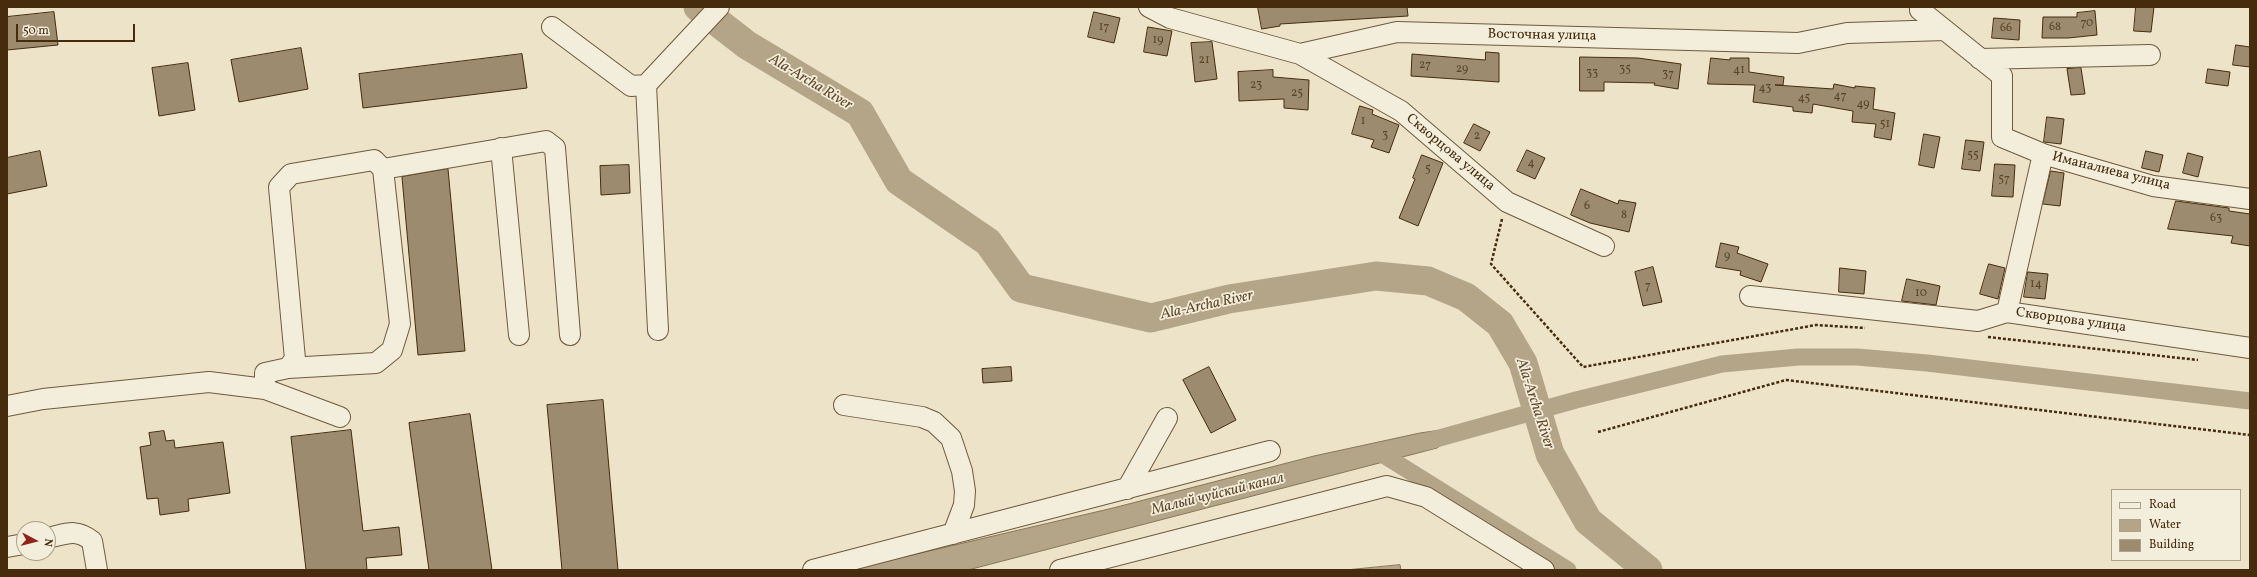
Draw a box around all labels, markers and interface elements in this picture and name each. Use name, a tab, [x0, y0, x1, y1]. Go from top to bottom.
scale bar	[18, 16, 137, 42]
house number: 70	[2081, 17, 2093, 31]
house number: 17	[1099, 21, 1109, 35]
house number: 68	[2049, 21, 2061, 35]
house number: 66	[2000, 22, 2012, 36]
text: 50 m	[23, 23, 49, 39]
street label: Восточная улица	[1487, 27, 1597, 45]
house number: 19	[1153, 34, 1163, 48]
water label: Ala-Archa River	[765, 51, 855, 115]
house number: 21	[1198, 54, 1210, 68]
house number: 27	[1419, 59, 1431, 73]
house number: 29	[1456, 63, 1468, 77]
house number: 35	[1619, 63, 1631, 77]
house number: 41	[1733, 64, 1745, 78]
house number: 33	[1586, 67, 1598, 81]
house number: 37	[1662, 68, 1674, 82]
house number: 23	[1250, 79, 1262, 93]
house number: 43	[1759, 82, 1771, 96]
house number: 25	[1291, 87, 1303, 101]
house number: 47	[1834, 90, 1846, 104]
house number: 45	[1798, 92, 1810, 106]
house number: 49	[1856, 98, 1870, 112]
street label: Скворцова улица	[1402, 111, 1498, 195]
house number: 1	[1361, 115, 1365, 129]
house number: 51	[1880, 118, 1890, 132]
house number: 3	[1382, 129, 1388, 143]
house number: 2	[1474, 130, 1480, 144]
house number: 55	[1967, 149, 1979, 163]
street label: Иманалиева улица	[2050, 149, 2172, 195]
house number: 4	[1527, 157, 1535, 171]
house number: 5	[1425, 163, 1431, 177]
house number: 57	[1998, 173, 2010, 187]
house number: 6	[1584, 200, 1590, 214]
house number: 8	[1621, 209, 1627, 223]
house number: 63	[2210, 212, 2222, 226]
house number: 9	[1724, 250, 1730, 264]
house number: 14	[2030, 278, 2042, 292]
house number: 7	[1645, 280, 1651, 294]
water label: Ala-Archa River	[1159, 287, 1255, 325]
house number: 10	[1915, 287, 1927, 301]
street label: Скворцова улица	[2015, 305, 2127, 337]
water label: Ala-Archa River	[1511, 356, 1557, 452]
water label: Малый чуйский канал	[1150, 470, 1286, 520]
legend	[2111, 489, 2241, 561]
text: Road	[2149, 497, 2176, 513]
text: Water	[2149, 517, 2181, 533]
north arrow	[16, 521, 56, 561]
text: Building	[2149, 537, 2194, 553]
text: N	[39, 538, 55, 547]

